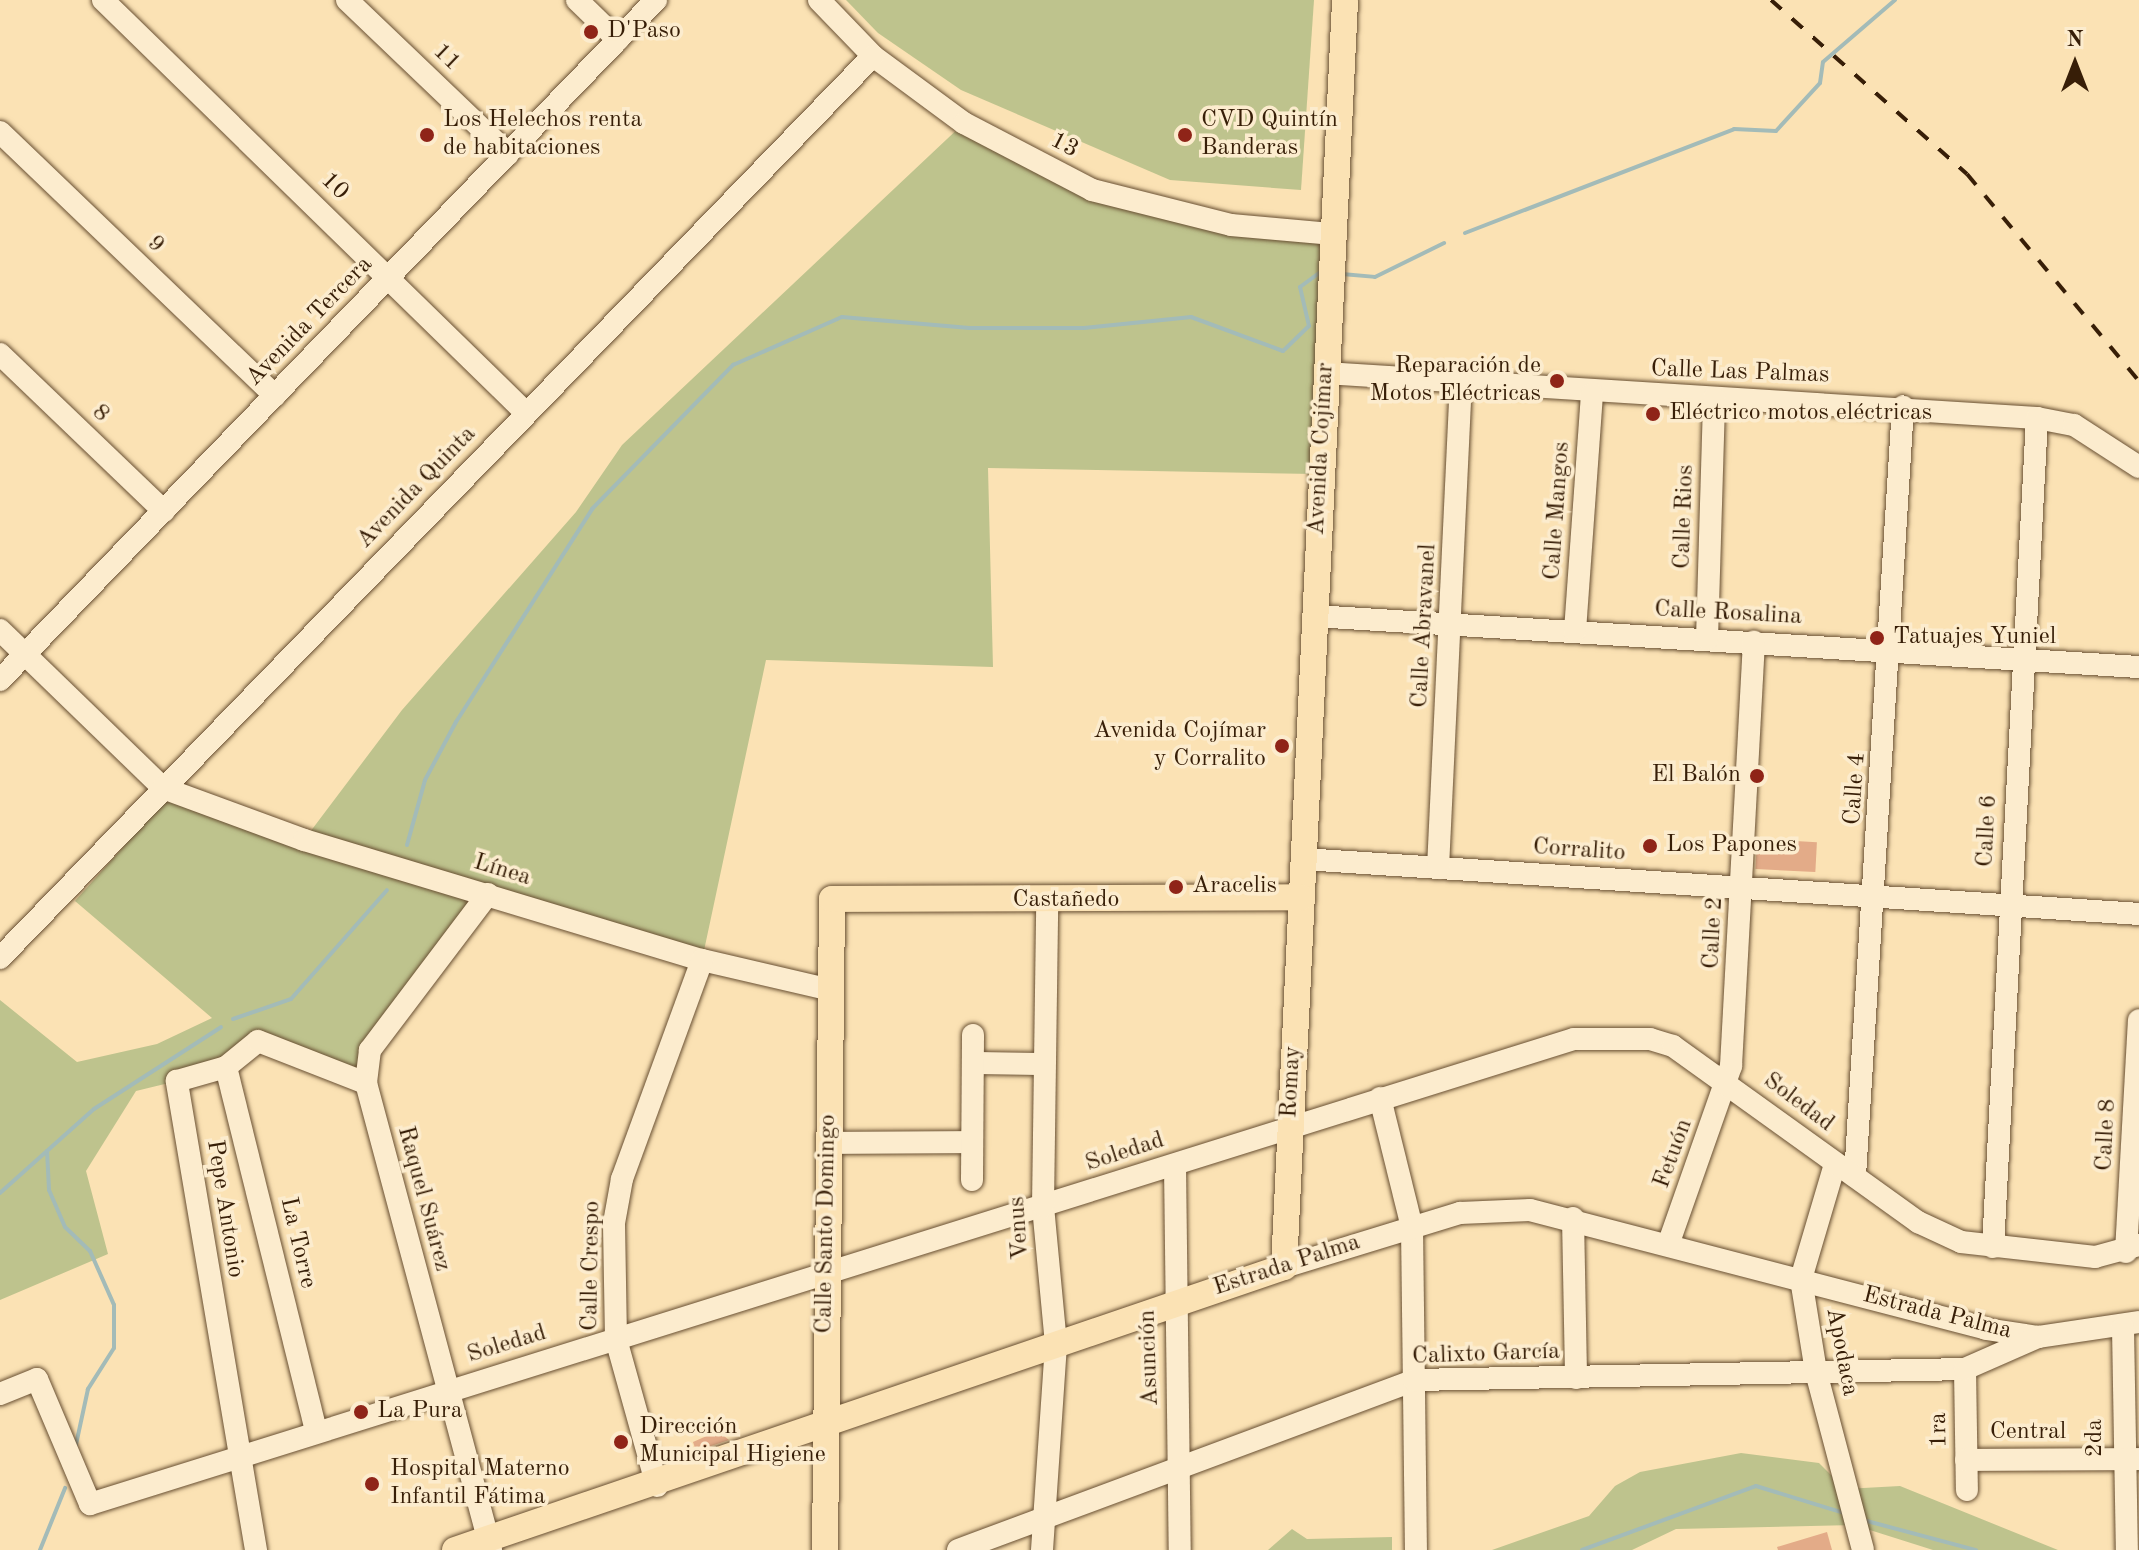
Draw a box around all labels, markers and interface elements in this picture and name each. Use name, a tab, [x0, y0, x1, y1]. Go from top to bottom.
place label: D'Paso	[607, 18, 681, 46]
marker: D'Paso	[582, 23, 600, 41]
north arrow	[2035, 24, 2115, 104]
text: N	[2067, 29, 2083, 51]
street label: 11	[426, 38, 466, 78]
place label: Los Helechos renta de habitaciones	[443, 107, 642, 163]
place label: CVD Quintín Banderas	[1201, 107, 1338, 163]
marker: Los Helechos renta de habitaciones	[418, 126, 436, 144]
marker: CVD Quintín Banderas	[1176, 126, 1194, 144]
street label: 13	[1045, 127, 1083, 165]
street label: 10	[314, 167, 354, 207]
street label: 9	[140, 230, 170, 260]
street label: Avenida Tercera	[241, 251, 379, 393]
place label: Reparación de Motos Eléctricas	[1370, 353, 1541, 409]
street label: Calle Las Palmas	[1650, 355, 1830, 391]
street label: Avenida Cojímar	[1303, 362, 1341, 536]
marker: Reparación de Motos Eléctricas	[1548, 372, 1566, 390]
street label: 8	[85, 399, 115, 429]
place label: Eléctrico motos eléctricas	[1669, 400, 1932, 428]
marker: Eléctrico motos eléctricas	[1644, 405, 1662, 423]
street label: Avenida Quinta	[351, 421, 483, 555]
street label: Calle Mangos	[1539, 441, 1577, 581]
street label: Calle Rios	[1669, 464, 1701, 570]
street label: Calle Abravanel	[1406, 543, 1444, 709]
street label: Calle Rosalina	[1653, 596, 1803, 632]
place label: Tatuajes Yuniel	[1893, 624, 2056, 652]
marker: Tatuajes Yuniel	[1868, 629, 1886, 647]
place label: Avenida Cojímar y Corralito	[1093, 718, 1266, 774]
marker: Avenida Cojímar y Corralito	[1273, 737, 1291, 755]
street label: Calle 4	[1839, 752, 1873, 826]
place label: El Balón	[1651, 762, 1741, 790]
marker: El Balón	[1748, 767, 1766, 785]
street label: Calle 6	[1972, 794, 2004, 868]
place label: Los Papones	[1666, 832, 1797, 860]
street label: Corralito	[1532, 833, 1626, 869]
marker: Los Papones	[1641, 837, 1659, 855]
street label: Línea	[470, 849, 534, 893]
place label: Aracelis	[1192, 873, 1277, 901]
marker: Aracelis	[1167, 878, 1185, 896]
street label: Castañedo	[1012, 887, 1120, 915]
street label: Calle 2	[1698, 896, 1730, 970]
street label: Romay	[1276, 1045, 1308, 1119]
street label: Soledad	[1757, 1067, 1839, 1139]
street label: Calle 8	[2091, 1098, 2123, 1172]
street label: Calle Santo Domingo	[811, 1114, 843, 1334]
street label: Fetuón	[1648, 1115, 1700, 1193]
street label: Raquel Suárez	[390, 1123, 456, 1275]
street label: Soledad	[1082, 1127, 1168, 1179]
street label: Pepe Antonio	[199, 1138, 249, 1280]
street label: La Torre	[273, 1195, 321, 1291]
street label: Venus	[1003, 1195, 1037, 1261]
street label: Calle Crespo	[576, 1201, 608, 1331]
street label: Estrada Palma	[1210, 1229, 1364, 1303]
street label: Estrada Palma	[1859, 1282, 2015, 1346]
street label: Apodaca	[1818, 1305, 1864, 1399]
street label: Asunción	[1134, 1309, 1166, 1407]
street label: Soledad	[464, 1319, 550, 1371]
street label: Calixto García	[1411, 1338, 1561, 1372]
place label: La Pura	[377, 1398, 462, 1426]
marker: La Pura	[352, 1403, 370, 1421]
street label: 1ra	[1925, 1412, 1955, 1448]
place label: Dirección Municipal Higiene	[639, 1414, 826, 1470]
street label: Central	[1990, 1419, 2066, 1447]
street label: 2da	[2082, 1419, 2110, 1457]
marker: Dirección Municipal Higiene	[610, 1431, 632, 1453]
place label: Hospital Materno Infantil Fátima	[390, 1456, 570, 1512]
marker: Hospital Materno Infantil Fátima	[361, 1473, 383, 1495]

